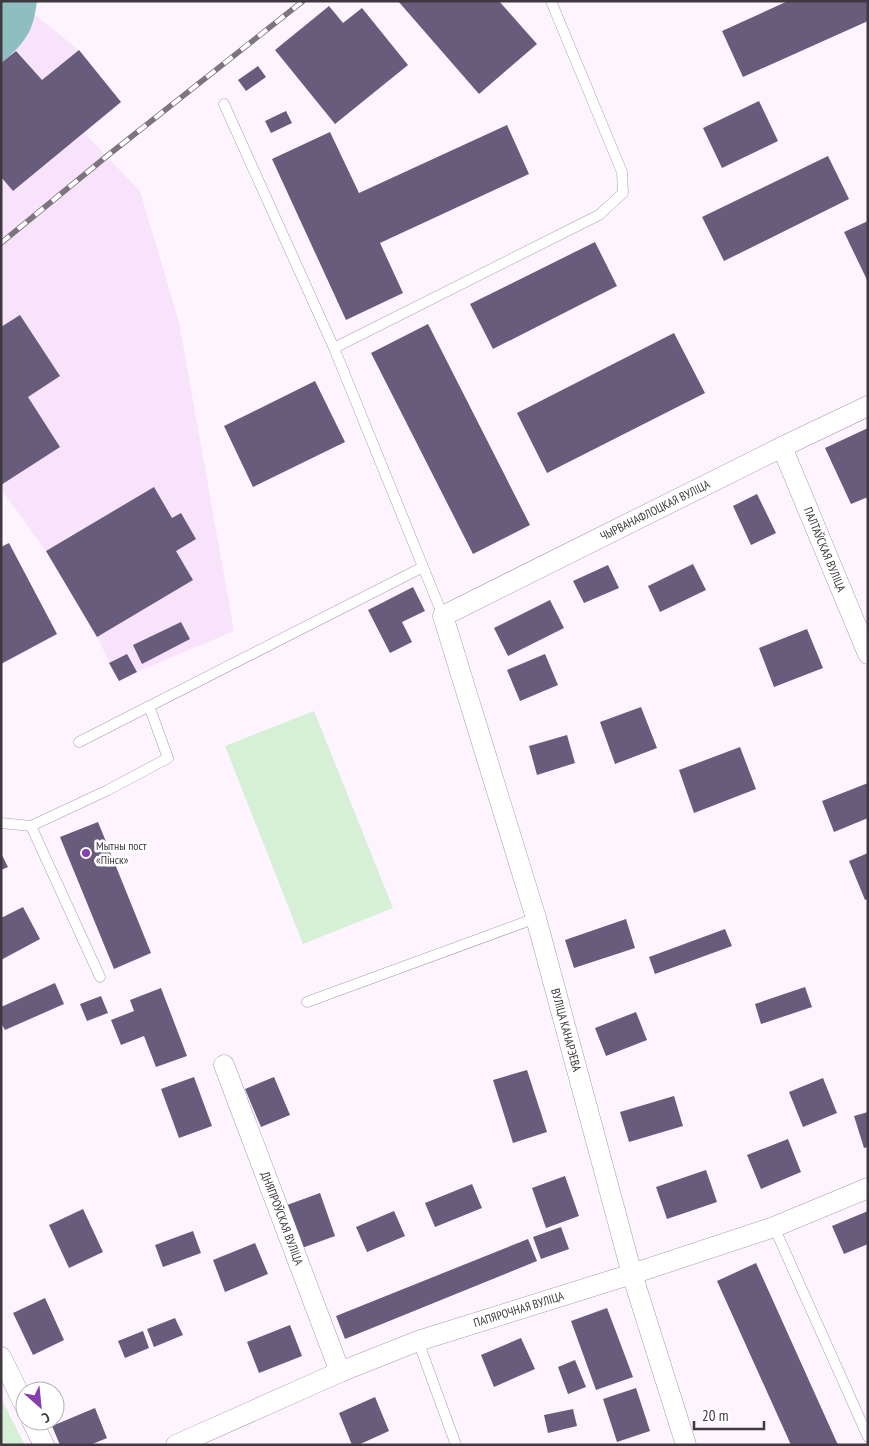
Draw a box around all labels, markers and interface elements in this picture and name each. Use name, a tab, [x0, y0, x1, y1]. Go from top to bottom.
street label: ЧЫРВАНАФЛОЦКАЯ ВУЛІЦА	[598, 476, 712, 543]
street label: ПАЛТАЎСКАЯ ВУЛІЦА	[801, 505, 849, 594]
place label: Мытны пост «Пінск»	[96, 838, 147, 867]
marker: Мытны пост «Пінск»	[80, 847, 92, 859]
street label: ВУЛІЦА КАНАРЭЕВА	[548, 987, 585, 1073]
street label: ДНЯПРОЎСКАЯ ВУЛІЦА	[258, 1169, 307, 1267]
street label: ПАПЯРОЧНАЯ ВУЛІЦА	[472, 1288, 566, 1330]
north arrow	[15, 1381, 65, 1431]
scale bar	[694, 1398, 764, 1430]
text: 20 m	[702, 1406, 728, 1425]
text: С	[38, 1408, 53, 1427]

